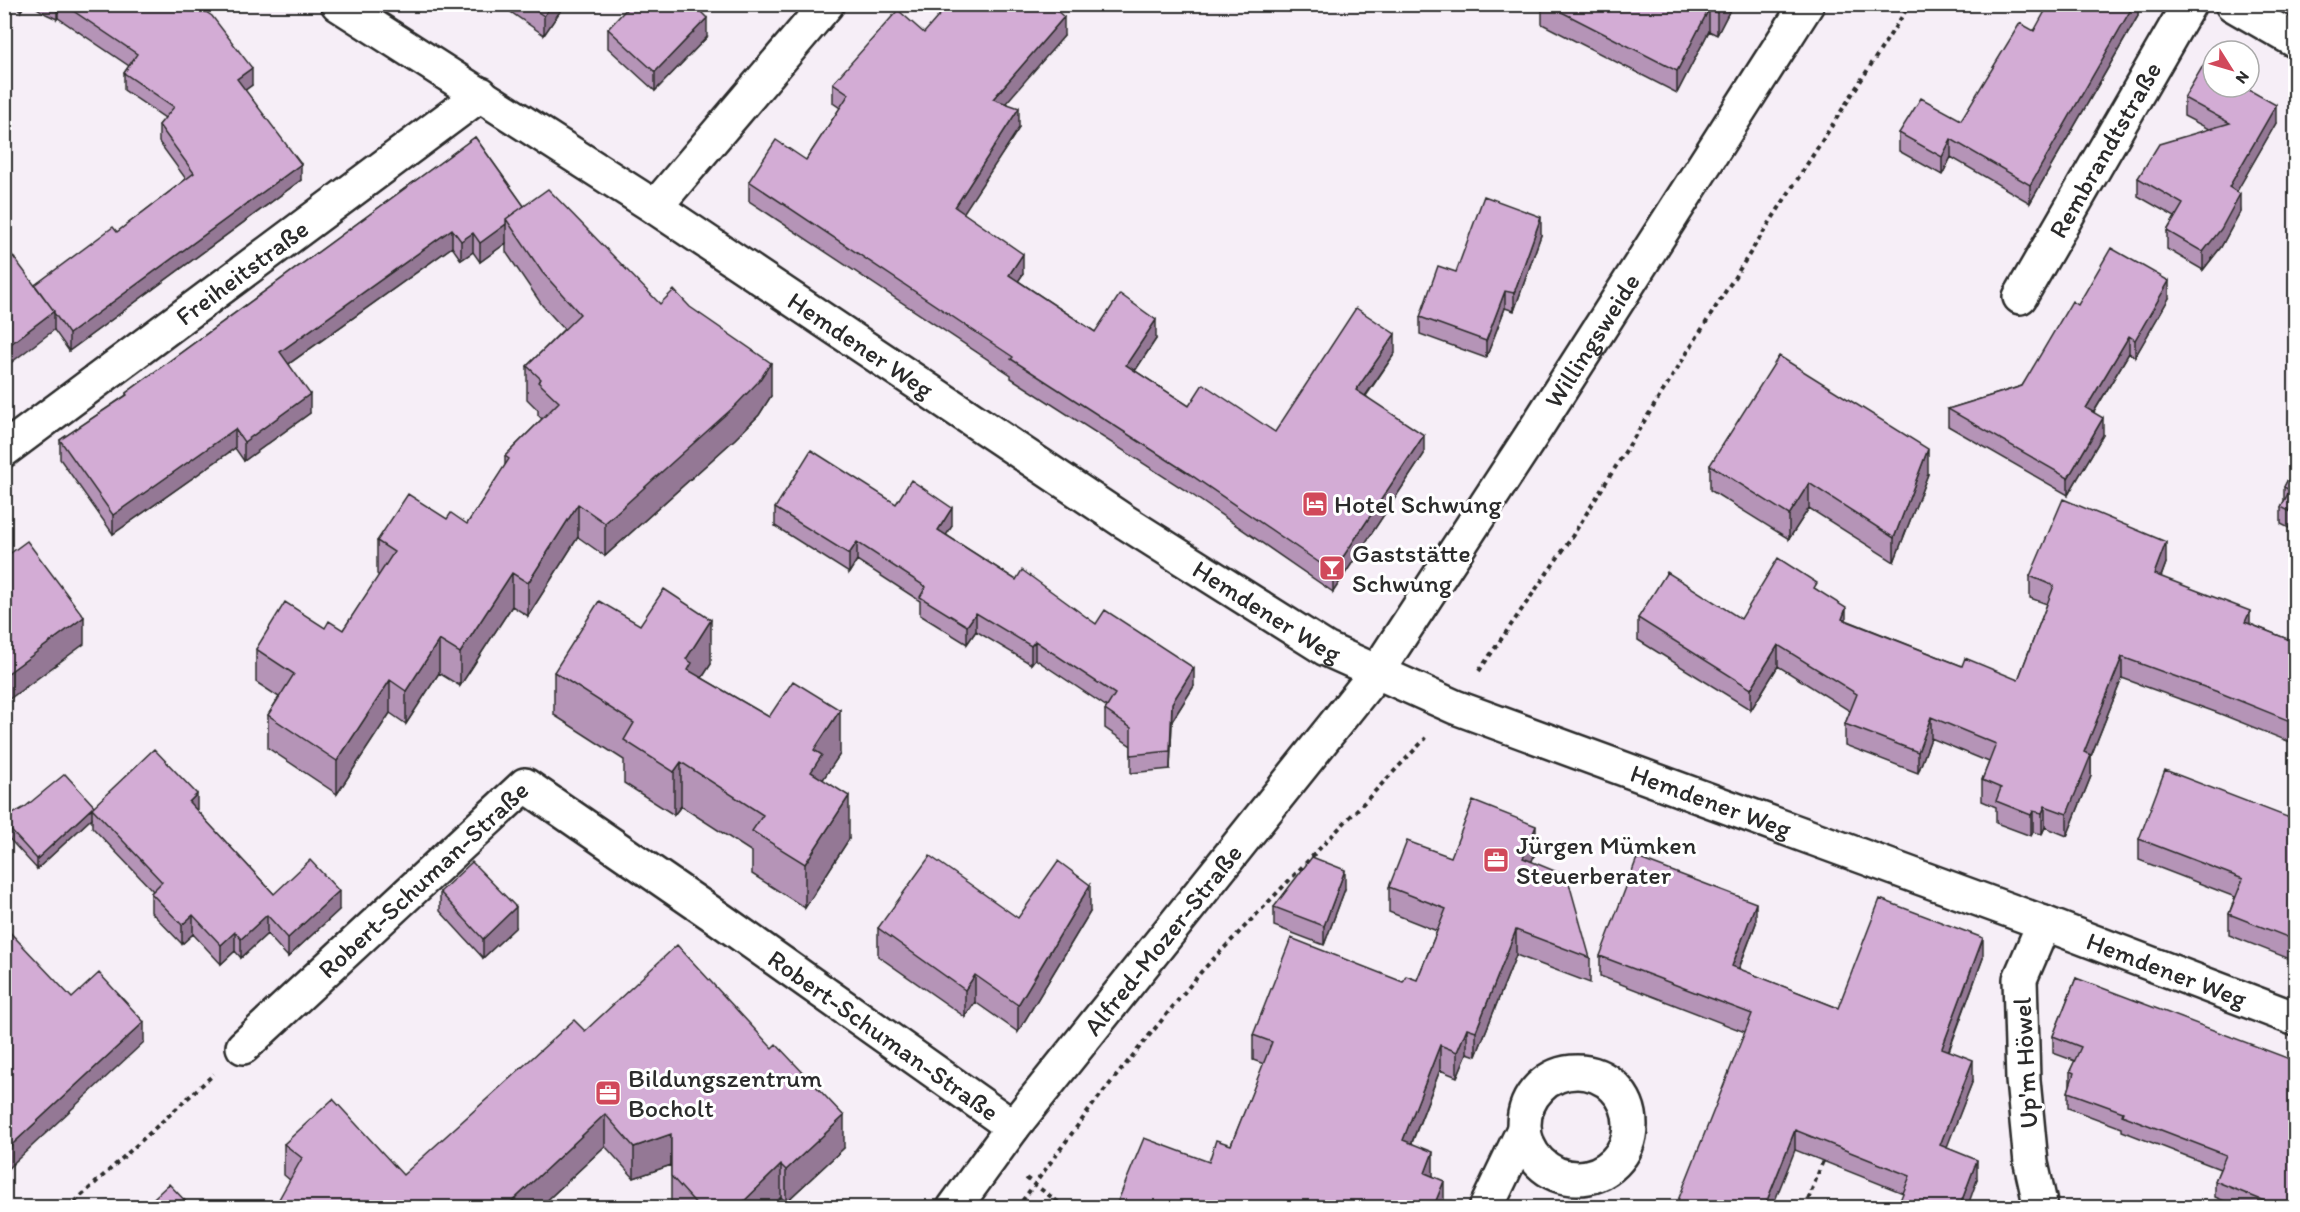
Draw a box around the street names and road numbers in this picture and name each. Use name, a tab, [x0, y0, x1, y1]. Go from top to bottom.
street label: Rembrandtstraße	[2042, 56, 2168, 244]
street label: Freiheitstraße	[169, 212, 315, 332]
street label: Willingsweide	[1537, 267, 1647, 414]
street label: Hemdener Weg	[782, 284, 940, 406]
street label: Hemdener Weg	[1187, 553, 1347, 670]
street label: Hemdener Weg	[1626, 757, 1797, 845]
street label: Robert-Schuman-Straße	[311, 774, 535, 985]
street label: Alfred-Mozer-Straße	[1076, 837, 1249, 1042]
street label: Hemdener Weg	[2082, 925, 2252, 1015]
street label: Robert-Schuman-Straße	[762, 942, 1005, 1128]
street label: Up'm Höwel	[2006, 997, 2044, 1129]

